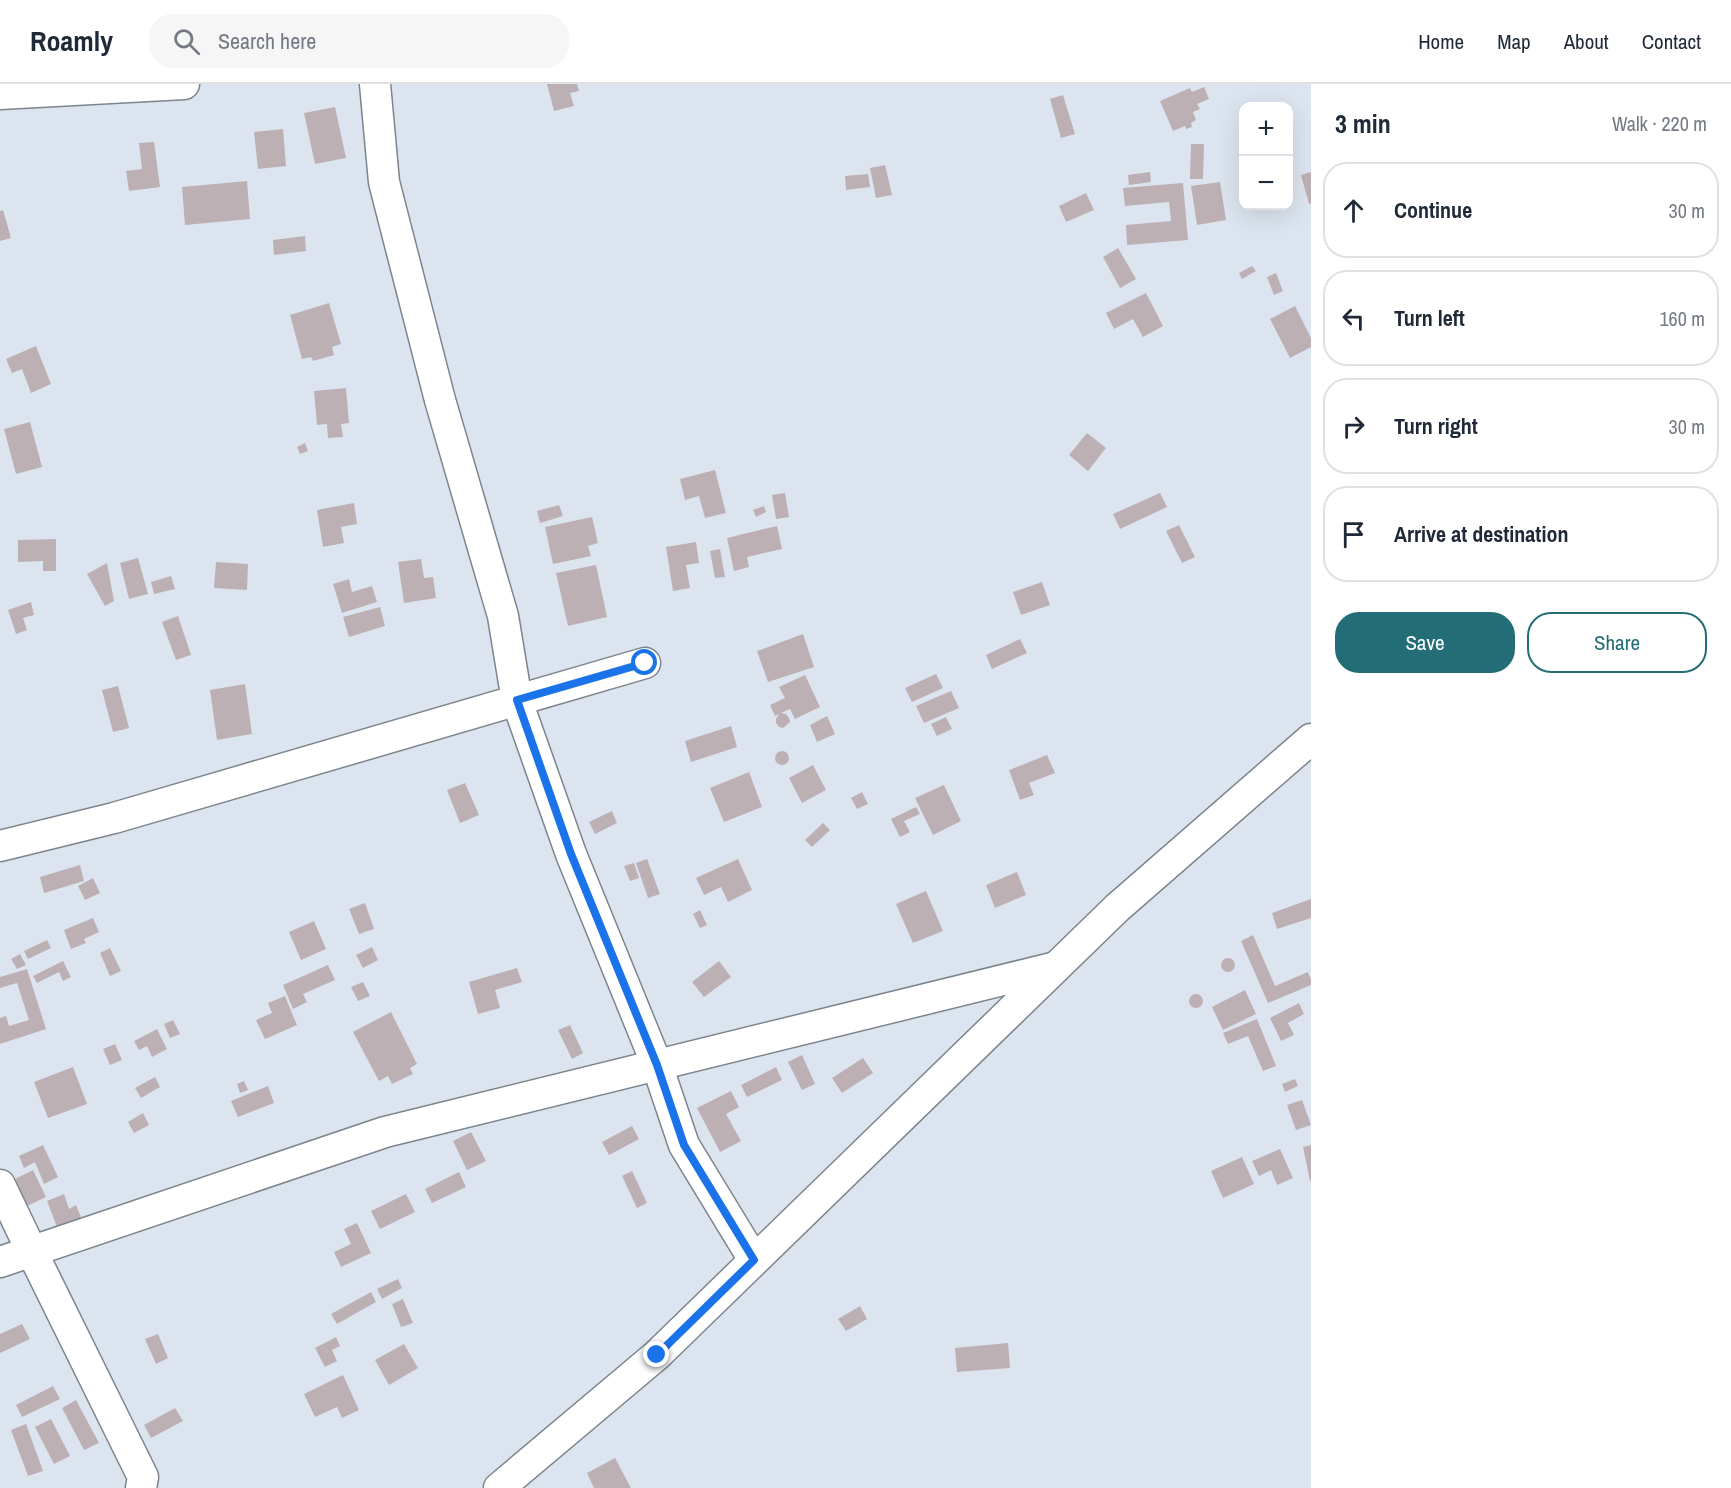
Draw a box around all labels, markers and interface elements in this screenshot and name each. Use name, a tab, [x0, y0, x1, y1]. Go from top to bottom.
search box	[149, 14, 569, 68]
text: Roamly	[30, 22, 113, 60]
icon: search	[170, 25, 203, 58]
text: Search here	[218, 26, 316, 56]
text: Home	[1418, 27, 1464, 56]
text: Map	[1497, 27, 1531, 56]
text: About	[1564, 27, 1609, 56]
text: Contact	[1642, 27, 1701, 56]
map controls	[1239, 102, 1293, 210]
button: +	[1239, 102, 1293, 156]
text: 3 min	[1335, 106, 1391, 141]
text: Walk · 220 m	[1612, 110, 1707, 137]
button: −	[1239, 156, 1293, 210]
icon: ahead	[1337, 194, 1370, 227]
text: Continue	[1394, 195, 1472, 225]
text: 30 m	[1669, 197, 1705, 224]
icon: left	[1337, 302, 1370, 335]
text: Turn left	[1394, 303, 1465, 333]
text: 160 m	[1659, 305, 1705, 332]
icon: right	[1337, 410, 1370, 443]
text: Turn right	[1394, 411, 1478, 441]
text: 30 m	[1669, 413, 1705, 440]
icon: arrive	[1337, 518, 1370, 551]
text: Arrive at destination	[1394, 519, 1568, 549]
button: Save	[1335, 612, 1515, 673]
button: Share	[1527, 612, 1707, 673]
route start	[631, 649, 657, 675]
route end	[643, 1341, 669, 1367]

